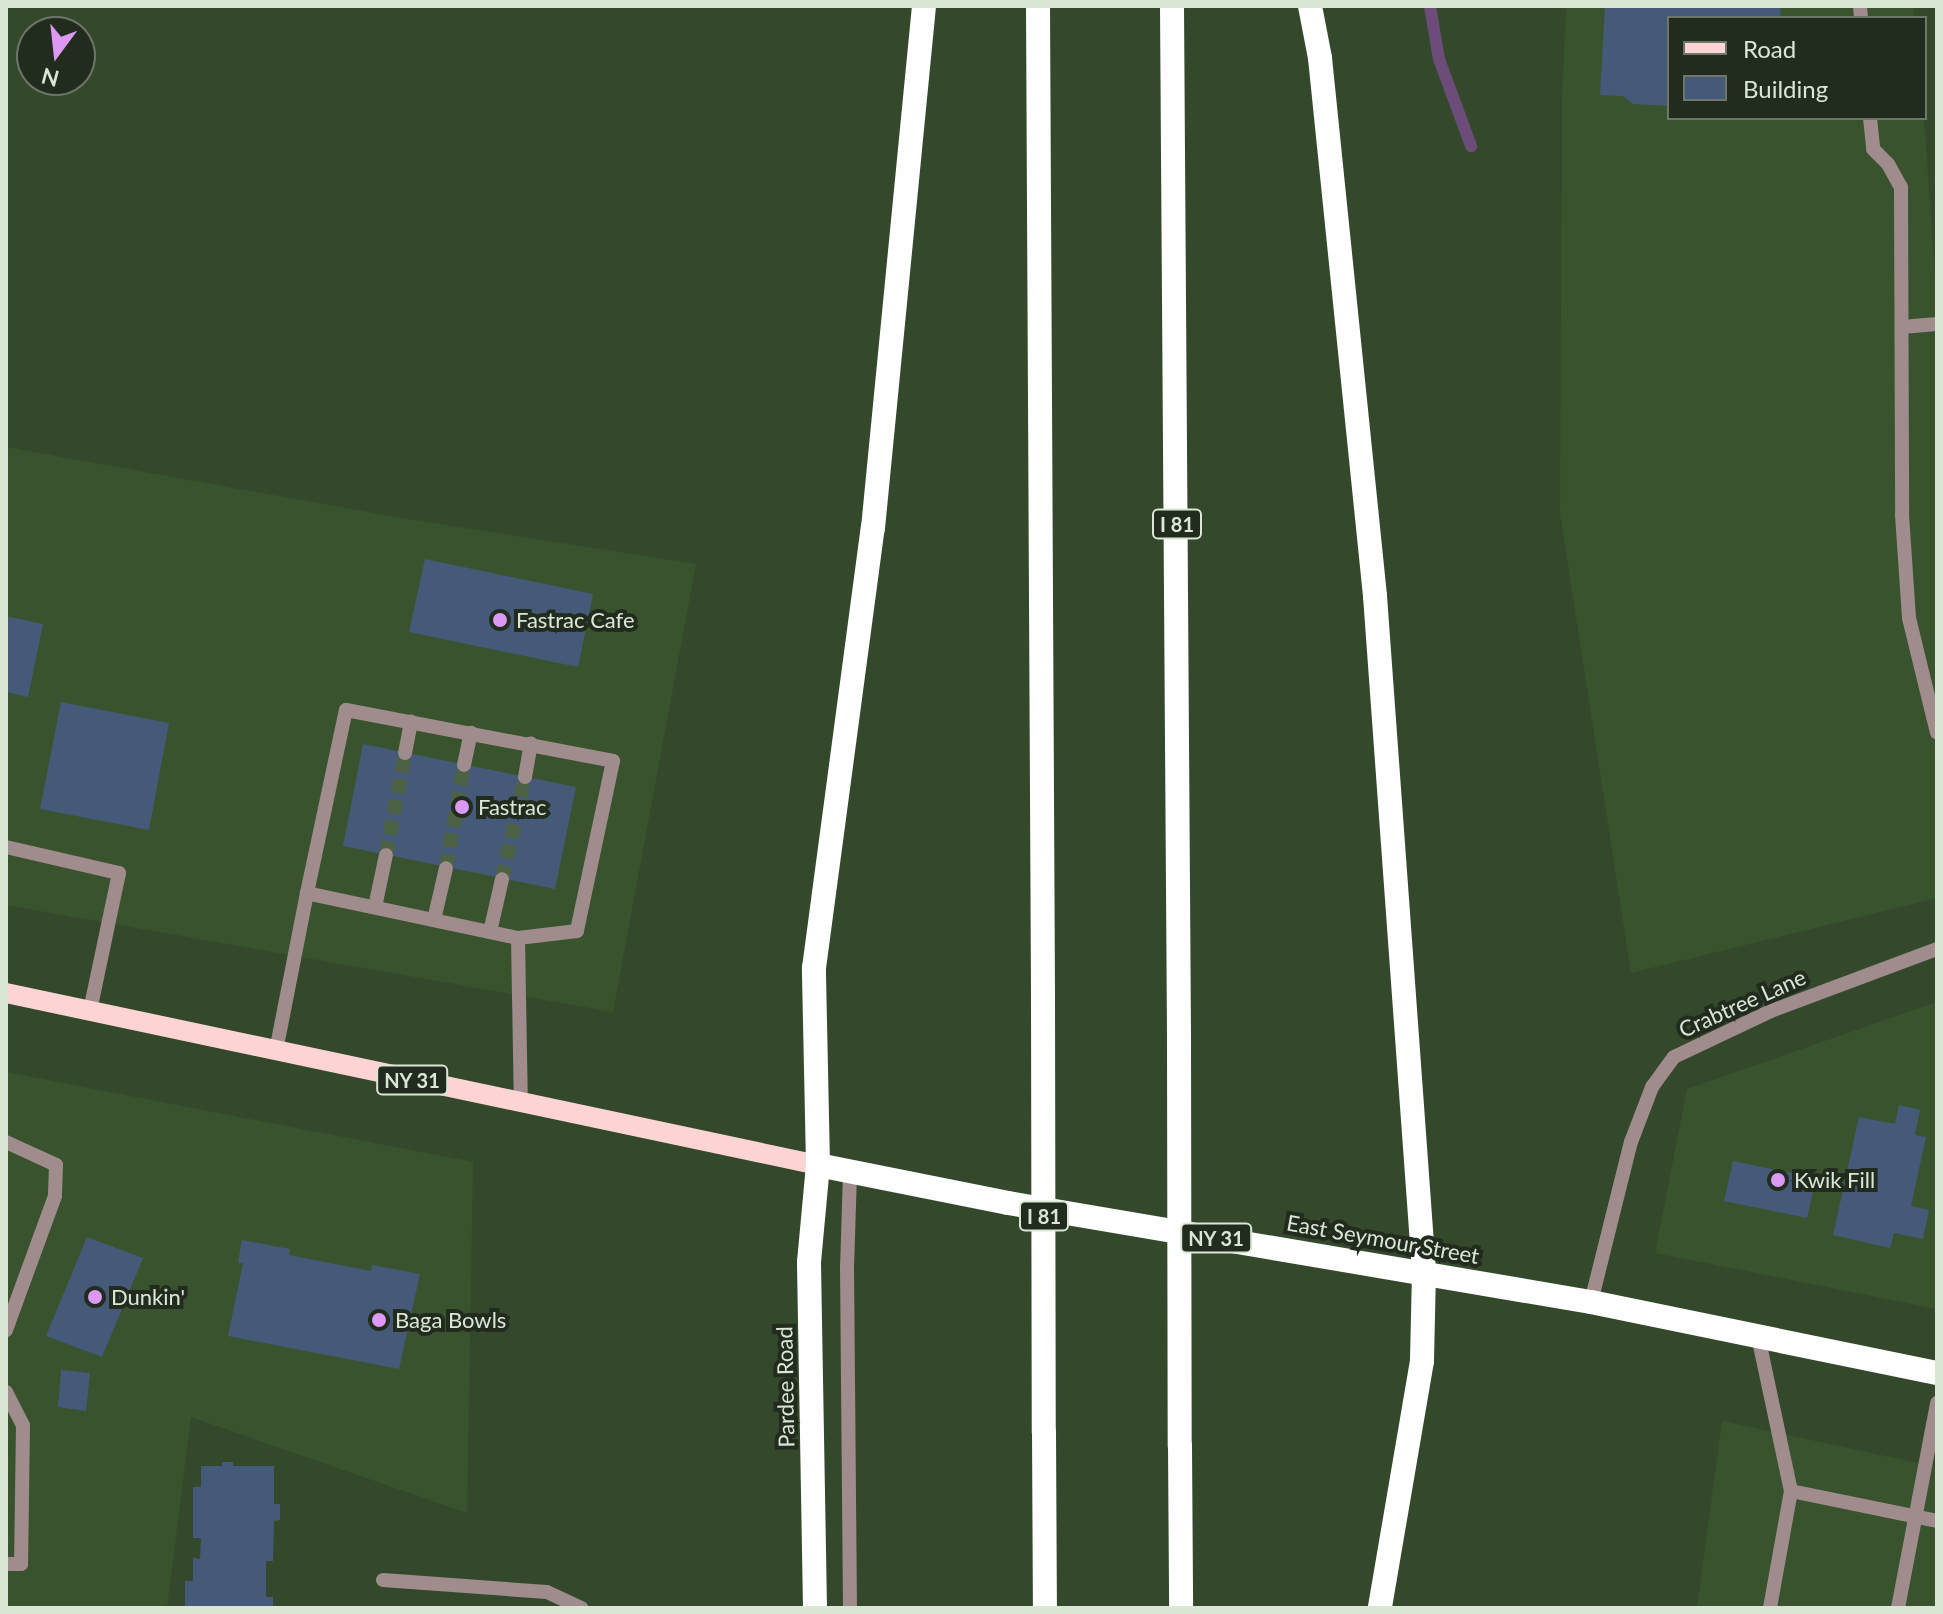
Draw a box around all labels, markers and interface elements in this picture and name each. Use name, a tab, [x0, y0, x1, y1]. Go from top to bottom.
north arrow	[16, 16, 96, 96]
legend	[1667, 16, 1927, 120]
text: Road	[1743, 34, 1796, 63]
text: N	[39, 63, 62, 93]
text: Building	[1743, 74, 1828, 103]
road number: I 81	[1151, 508, 1203, 540]
place label: Fastrac Cafe	[516, 607, 635, 633]
marker: Fastrac Cafe	[491, 611, 509, 629]
place label: Fastrac	[478, 794, 546, 820]
marker: Fastrac	[453, 798, 471, 816]
street label: Crabtree Lane	[1675, 963, 1809, 1043]
road number: NY 31	[374, 1064, 450, 1096]
place label: Kwik Fill	[1794, 1167, 1875, 1193]
marker: Kwik Fill	[1769, 1171, 1787, 1189]
road number: I 81	[1018, 1200, 1070, 1232]
street label: East Seymour Street	[1284, 1209, 1482, 1269]
road number: NY 31	[1178, 1222, 1254, 1254]
place label: Dunkin'	[111, 1284, 185, 1310]
marker: Dunkin'	[86, 1288, 104, 1306]
place label: Baga Bowls	[395, 1307, 506, 1333]
marker: Baga Bowls	[370, 1311, 388, 1329]
street label: Pardee Road	[771, 1326, 799, 1448]

